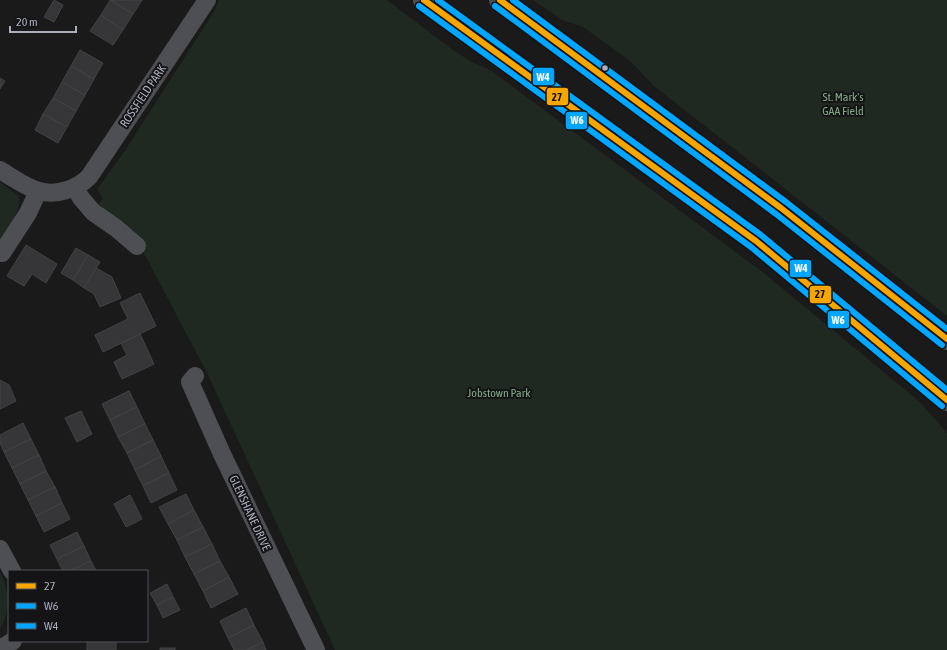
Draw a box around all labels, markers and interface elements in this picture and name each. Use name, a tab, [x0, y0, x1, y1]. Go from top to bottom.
scale bar	[10, 8, 76, 34]
text: 20 m	[16, 15, 38, 29]
street label: ROSSFIELD PARK	[117, 62, 169, 130]
unlabelled marker	[600, 63, 610, 73]
line badge: W4	[532, 67, 555, 86]
text: W4	[535, 71, 550, 83]
line badge: 27	[546, 87, 569, 106]
park label: St. Mark's GAA Field	[822, 90, 864, 118]
text: 27	[552, 91, 562, 103]
line badge: W6	[565, 111, 588, 130]
text: W6	[569, 114, 584, 126]
line badge: W4	[789, 259, 812, 278]
text: W4	[793, 262, 808, 274]
line badge: 27	[809, 285, 832, 304]
text: 27	[815, 288, 825, 300]
line badge: W6	[827, 310, 850, 329]
text: W6	[830, 314, 845, 326]
park label: Jobstown Park	[468, 386, 531, 400]
street label: GLENSHANE DRIVE	[226, 473, 274, 553]
legend	[8, 570, 148, 642]
text: 27	[44, 579, 56, 593]
text: W6	[44, 599, 59, 613]
text: W4	[44, 619, 59, 633]

